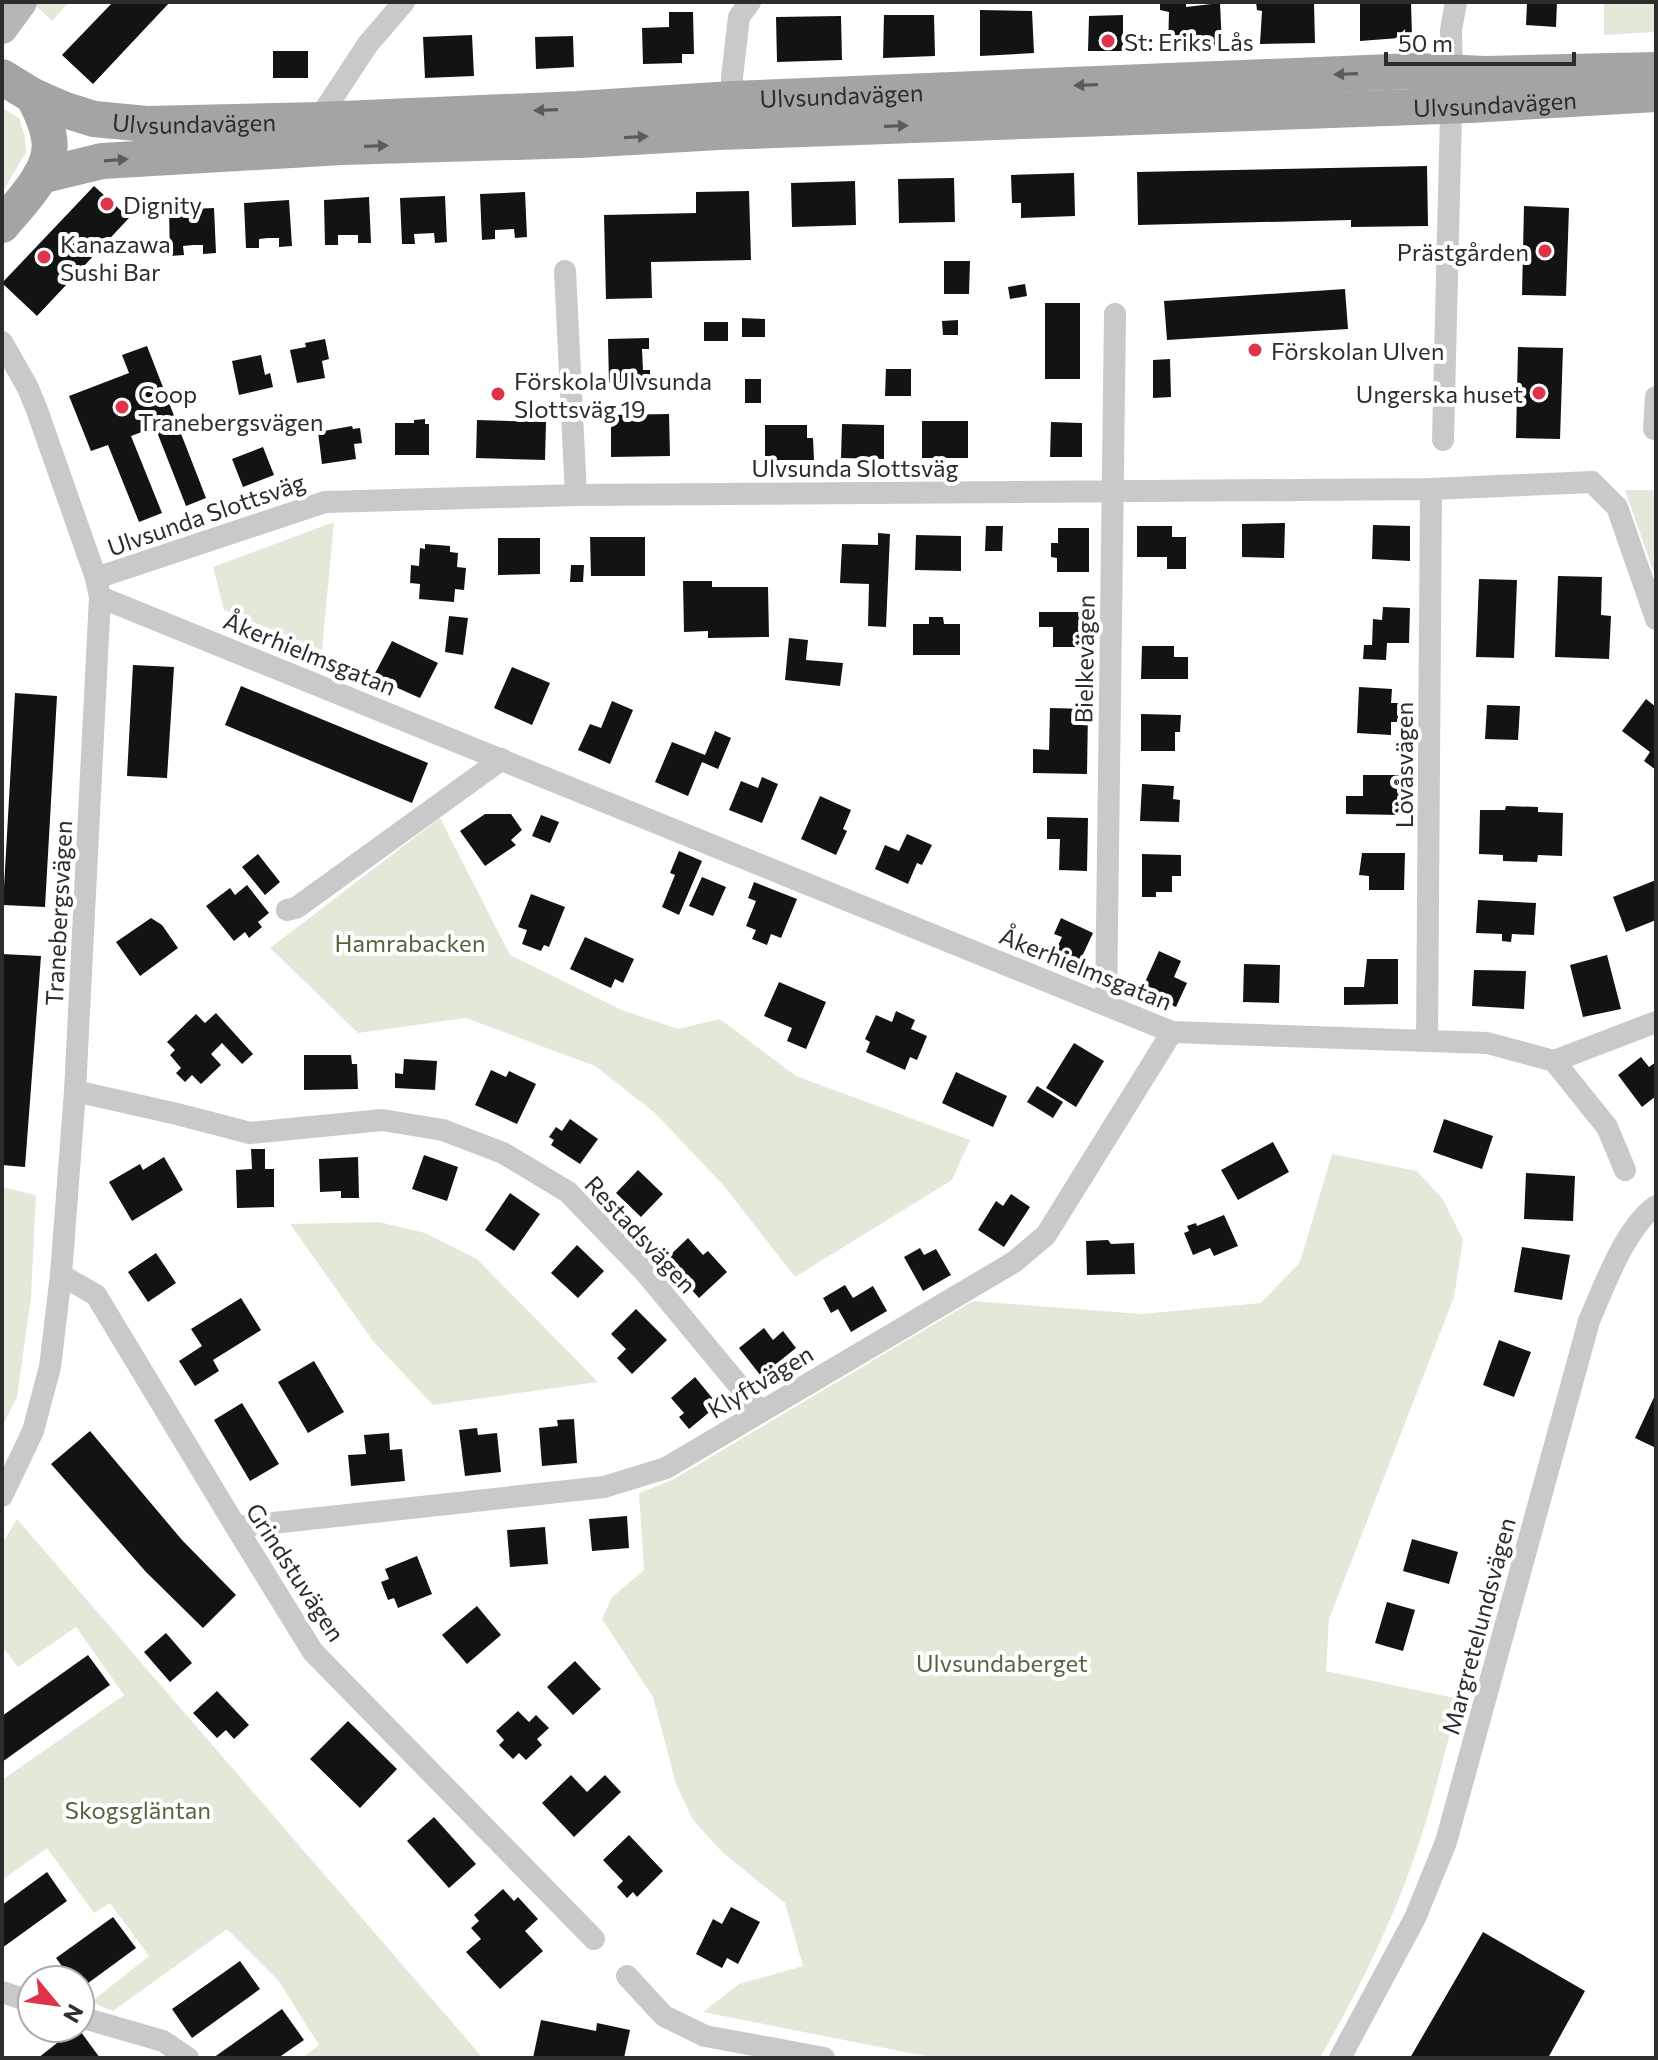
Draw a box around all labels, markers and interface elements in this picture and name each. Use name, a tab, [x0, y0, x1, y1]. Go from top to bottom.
scale bar	[1386, 16, 1574, 66]
place label: St: Eriks Lås	[1124, 27, 1254, 56]
text: 50 m	[1398, 28, 1453, 57]
marker: St: Eriks Lås	[1099, 32, 1117, 50]
one-way arrow	[1333, 68, 1358, 81]
street label: Ulvsundavägen	[759, 77, 924, 112]
one-way arrow	[1073, 79, 1098, 92]
street label: Ulvsundavägen	[1413, 84, 1578, 122]
one-way arrow	[533, 104, 558, 117]
street label: Ulvsundavägen	[111, 106, 276, 139]
one-way arrow	[884, 119, 909, 132]
one-way arrow	[624, 130, 649, 143]
one-way arrow	[364, 139, 389, 152]
one-way arrow	[104, 153, 129, 166]
place label: Dignity	[123, 190, 202, 219]
marker: Dignity	[98, 195, 116, 213]
place label: Kanazawa Sushi Bar	[60, 229, 171, 286]
place label: Prästgården	[1397, 237, 1529, 266]
marker: Prästgården	[1536, 242, 1554, 260]
marker: Kanazawa Sushi Bar	[35, 248, 53, 266]
place label: Förskolan Ulven	[1271, 336, 1444, 365]
marker: Förskolan Ulven	[1246, 341, 1264, 359]
place label: Förskola Ulvsunda Slottsväg 19	[514, 366, 712, 423]
place label: Coop Tranebergsvägen	[138, 379, 324, 436]
place label: Ungerska huset	[1356, 379, 1523, 408]
marker: Ungerska huset	[1530, 384, 1548, 402]
marker: Förskola Ulvsunda Slottsväg 19	[489, 385, 507, 403]
marker: Coop Tranebergsvägen	[113, 398, 131, 416]
street label: Ulvsunda Slottsväg	[751, 453, 959, 482]
street label: Ulvsunda Slottsväg	[103, 467, 309, 561]
street label: Bielkevägen	[1068, 594, 1100, 724]
street label: Åkerhielmsgatan	[220, 605, 400, 701]
street label: Lövåsvägen	[1389, 702, 1418, 828]
street label: Tranebergsvägen	[39, 820, 77, 1006]
street label: Åkerhielmsgatan	[996, 920, 1176, 1016]
park label: Hamrabacken	[335, 928, 485, 957]
street label: Restadsvägen	[579, 1169, 703, 1299]
street label: Klyftvägen	[702, 1338, 818, 1424]
street label: Grindstuvägen	[241, 1498, 351, 1646]
street label: Margretelundsvägen	[1435, 1514, 1521, 1738]
park label: Ulvsundaberget	[916, 1648, 1088, 1677]
park label: Skogsgläntan	[65, 1795, 211, 1824]
north arrow	[16, 1964, 96, 2044]
text: N	[58, 2000, 90, 2028]

